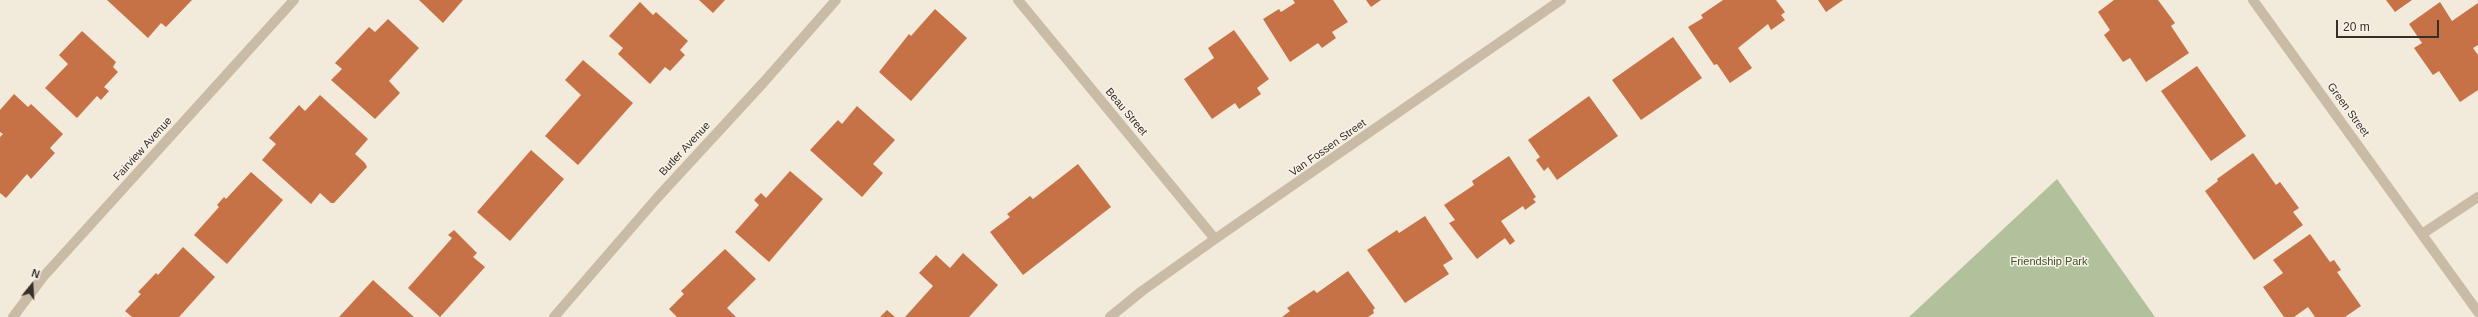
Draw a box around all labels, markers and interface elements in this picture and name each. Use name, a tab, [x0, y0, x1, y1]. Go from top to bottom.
scale bar	[2338, 12, 2441, 38]
text: 20 m	[2343, 20, 2370, 34]
street label: Green Street	[2324, 81, 2372, 139]
street label: Beau Street	[1102, 86, 1150, 138]
street label: Fairview Avenue	[111, 114, 175, 184]
street label: Van Fossen Street	[1287, 117, 1369, 179]
street label: Butler Avenue	[657, 119, 713, 179]
park label: Friendship Park	[2010, 255, 2088, 269]
north arrow	[12, 265, 52, 305]
text: N	[30, 267, 41, 281]

